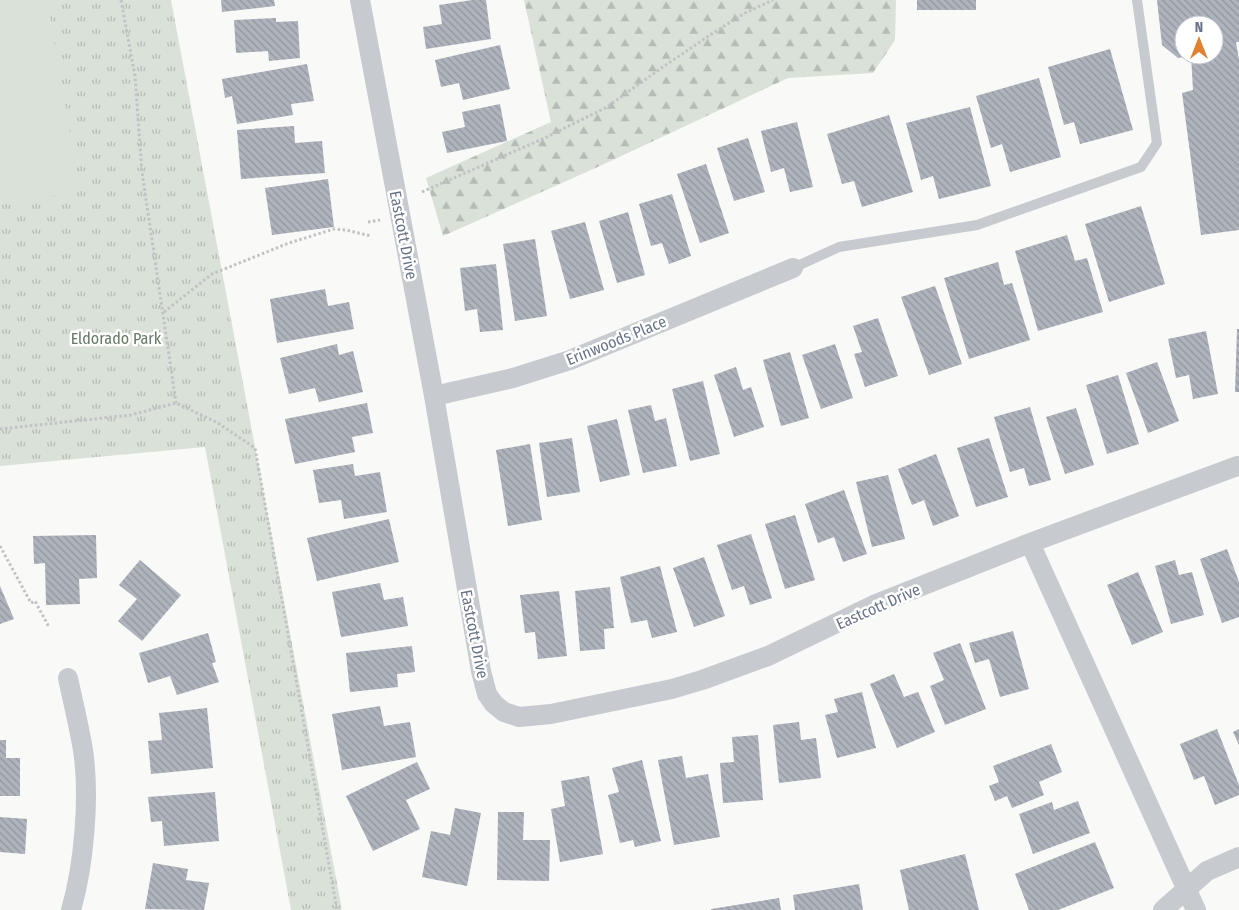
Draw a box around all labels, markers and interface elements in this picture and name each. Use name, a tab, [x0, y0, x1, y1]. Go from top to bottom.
north arrow	[1174, 15, 1224, 65]
text: N	[1195, 19, 1203, 36]
street label: Eastcott Drive	[386, 189, 421, 281]
street label: Erinwoods Place	[563, 312, 669, 369]
park label: Eldorado Park	[71, 329, 162, 348]
street label: Eastcott Drive	[833, 579, 923, 633]
street label: Eastcott Drive	[457, 588, 492, 680]

